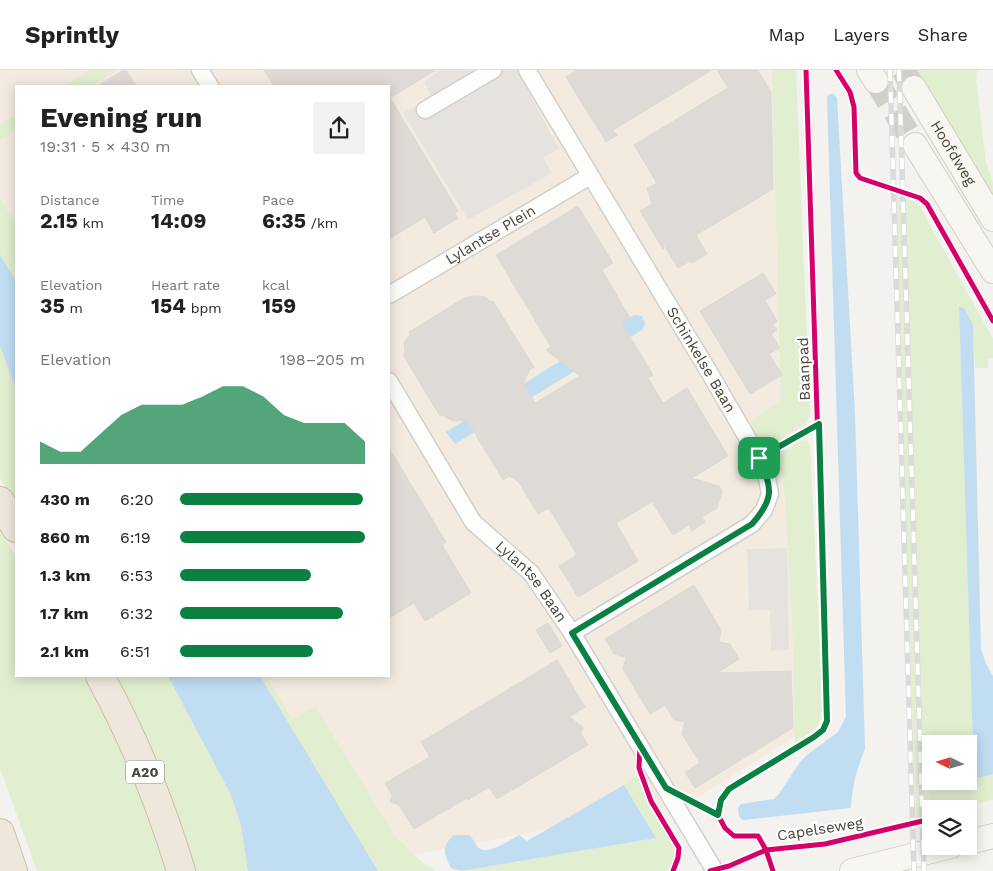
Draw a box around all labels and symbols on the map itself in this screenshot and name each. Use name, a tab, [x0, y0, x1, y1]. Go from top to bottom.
street label: Hoofdweg	[927, 117, 980, 189]
street label: Lylantse Plein	[442, 201, 539, 268]
street label: Schinkelse Baan	[663, 303, 740, 416]
street label: Baanpad	[794, 337, 814, 401]
pin	[738, 437, 780, 479]
street label: Lylantse Baan	[492, 537, 571, 626]
north arrow	[922, 735, 978, 790]
road number: A20	[126, 760, 164, 784]
street label: Capelseweg	[776, 813, 864, 845]

